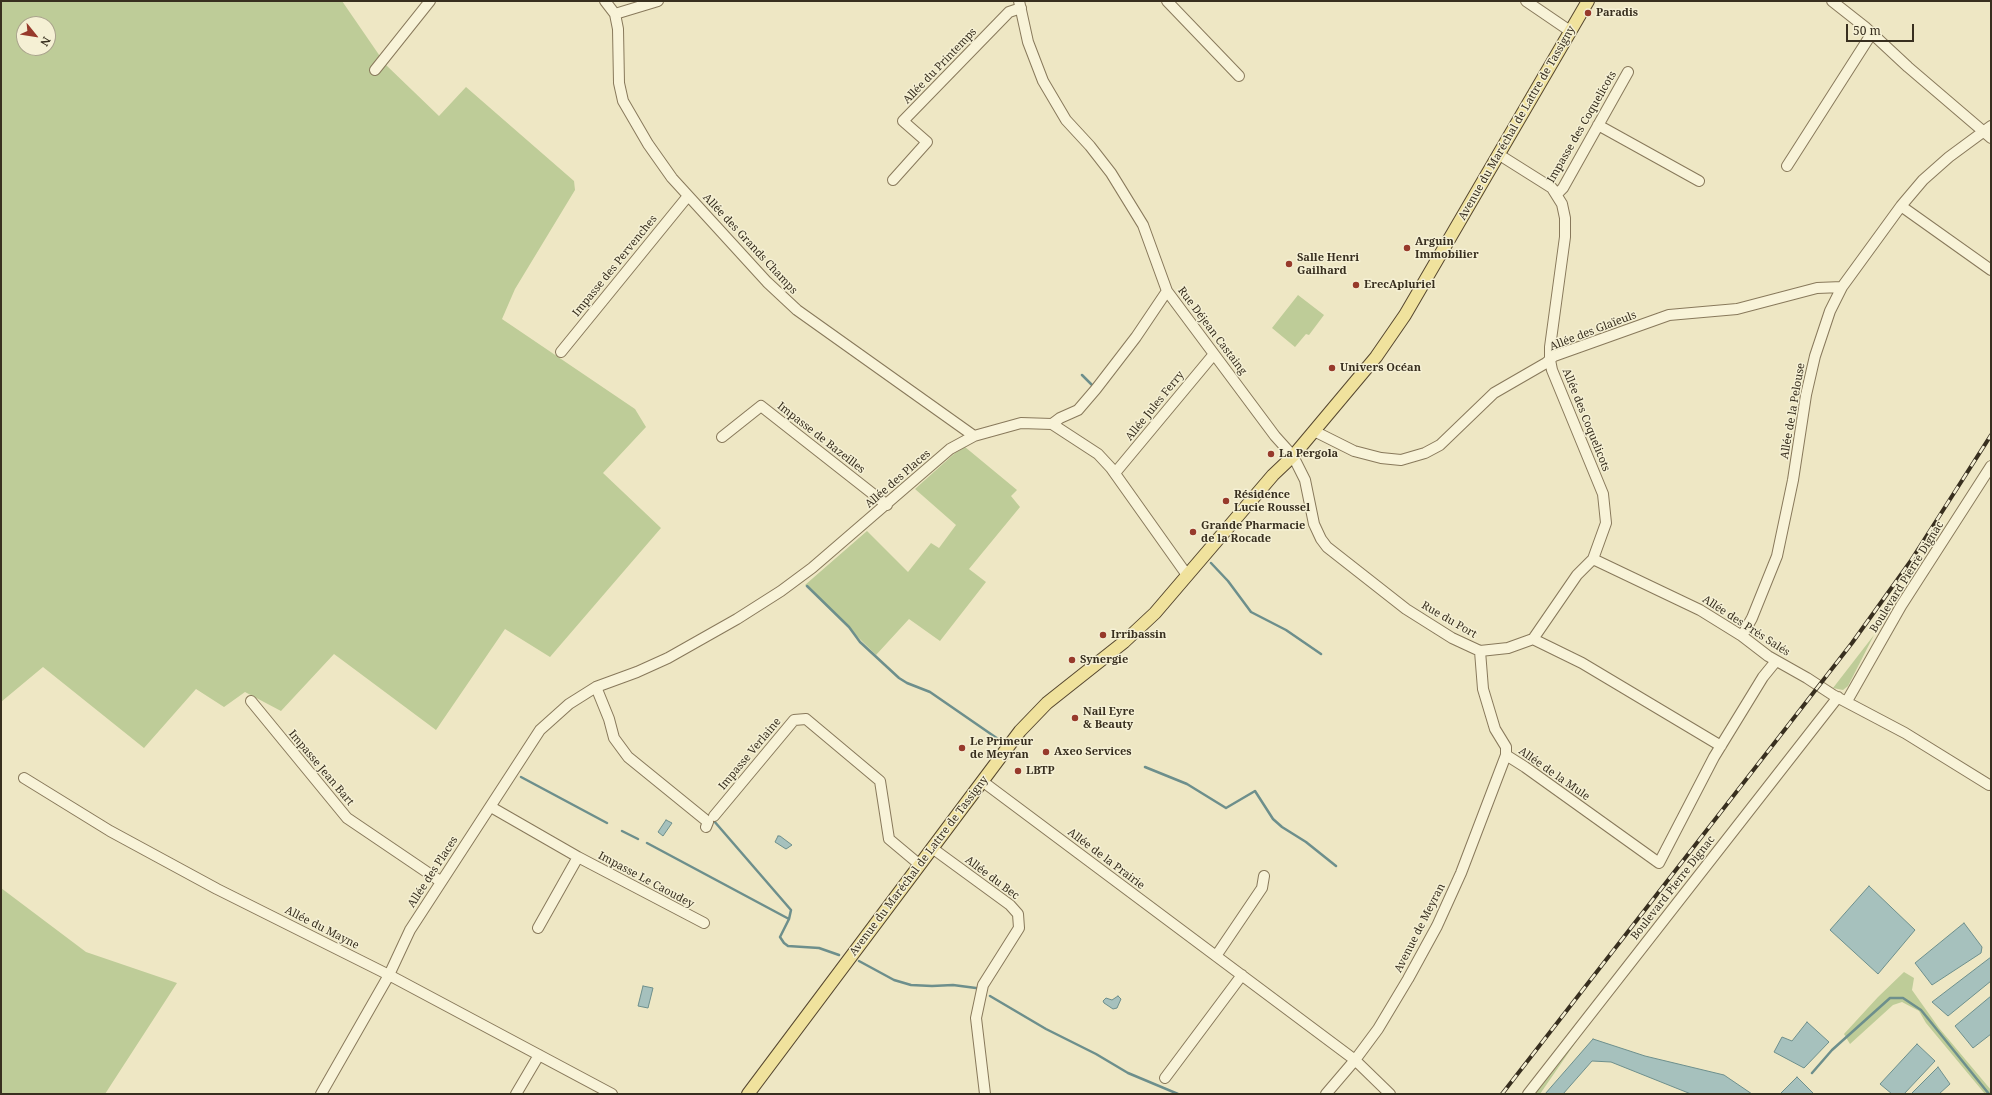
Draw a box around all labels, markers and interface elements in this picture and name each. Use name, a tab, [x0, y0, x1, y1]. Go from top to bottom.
place label: Paradis	[1596, 6, 1638, 20]
marker: Paradis	[1583, 8, 1593, 18]
north arrow	[16, 16, 56, 56]
scale bar	[1848, 16, 1916, 42]
text: 50 m	[1853, 22, 1881, 39]
street label: Avenue du Maréchal de Lattre de Tassigny	[1456, 24, 1578, 222]
street label: Allée du Printemps	[900, 25, 980, 107]
text: N	[37, 34, 55, 49]
street label: Impasse des Coquelicots	[1545, 69, 1619, 185]
street label: Allée des Grands Champs	[700, 191, 800, 297]
street label: Impasse des Pervenches	[570, 213, 660, 319]
place label: Arguin Immobilier	[1415, 235, 1479, 261]
marker: Arguin Immobilier	[1402, 243, 1412, 253]
place label: Salle Henri Gailhard	[1297, 251, 1359, 277]
marker: Salle Henri Gailhard	[1284, 259, 1294, 269]
place label: ErecApluriel	[1364, 278, 1435, 292]
marker: ErecApluriel	[1351, 280, 1361, 290]
street label: Rue Déjean Castaing	[1175, 284, 1249, 378]
street label: Allée des Glaïeuls	[1548, 308, 1638, 354]
place label: Univers Océan	[1340, 361, 1421, 375]
street label: Allée de la Pelouse	[1778, 362, 1808, 460]
marker: Univers Océan	[1327, 363, 1337, 373]
street label: Allée des Coquelicots	[1559, 367, 1613, 473]
street label: Allée Jules Ferry	[1123, 369, 1187, 443]
street label: Impasse de Bazeilles	[775, 400, 867, 476]
street label: Allée des Places	[863, 447, 933, 511]
place label: La Pergola	[1279, 447, 1338, 461]
marker: La Pergola	[1266, 449, 1276, 459]
place label: Résidence Lucie Roussel	[1234, 488, 1310, 514]
marker: Résidence Lucie Roussel	[1221, 496, 1231, 506]
place label: Grande Pharmacie de la Rocade	[1201, 519, 1305, 545]
street label: Boulevard Pierre Dignac	[1867, 519, 1947, 635]
marker: Grande Pharmacie de la Rocade	[1188, 527, 1198, 537]
street label: Allée des Prés Salés	[1700, 593, 1792, 659]
street label: Rue du Port	[1419, 599, 1479, 641]
place label: Irribassin	[1111, 628, 1166, 642]
marker: Irribassin	[1098, 630, 1108, 640]
place label: Synergie	[1080, 653, 1128, 667]
marker: Synergie	[1067, 655, 1077, 665]
place label: Nail Eyre & Beauty	[1083, 705, 1134, 731]
marker: Nail Eyre & Beauty	[1070, 713, 1080, 723]
street label: Impasse Verlaine	[716, 715, 784, 793]
street label: Impasse Jean Bart	[286, 728, 356, 808]
place label: Le Primeur de Meyran	[970, 735, 1033, 761]
marker: Le Primeur de Meyran	[957, 743, 967, 753]
place label: Axeo Services	[1054, 745, 1132, 759]
street label: Allée de la Mule	[1516, 745, 1592, 803]
marker: Axeo Services	[1041, 747, 1051, 757]
place label: LBTP	[1026, 764, 1055, 778]
marker: LBTP	[1013, 766, 1023, 776]
street label: Avenue du Maréchal de Lattre de Tassigny	[847, 773, 991, 959]
street label: Allée de la Prairie	[1065, 826, 1147, 892]
street label: Boulevard Pierre Dignac	[1628, 833, 1718, 943]
street label: Allée des Places	[405, 834, 461, 910]
street label: Impasse Le Caoudey	[596, 849, 696, 911]
street label: Allée du Bec	[962, 853, 1022, 903]
street label: Avenue de Meyran	[1392, 881, 1448, 975]
street label: Allée du Mayne	[283, 904, 361, 952]

